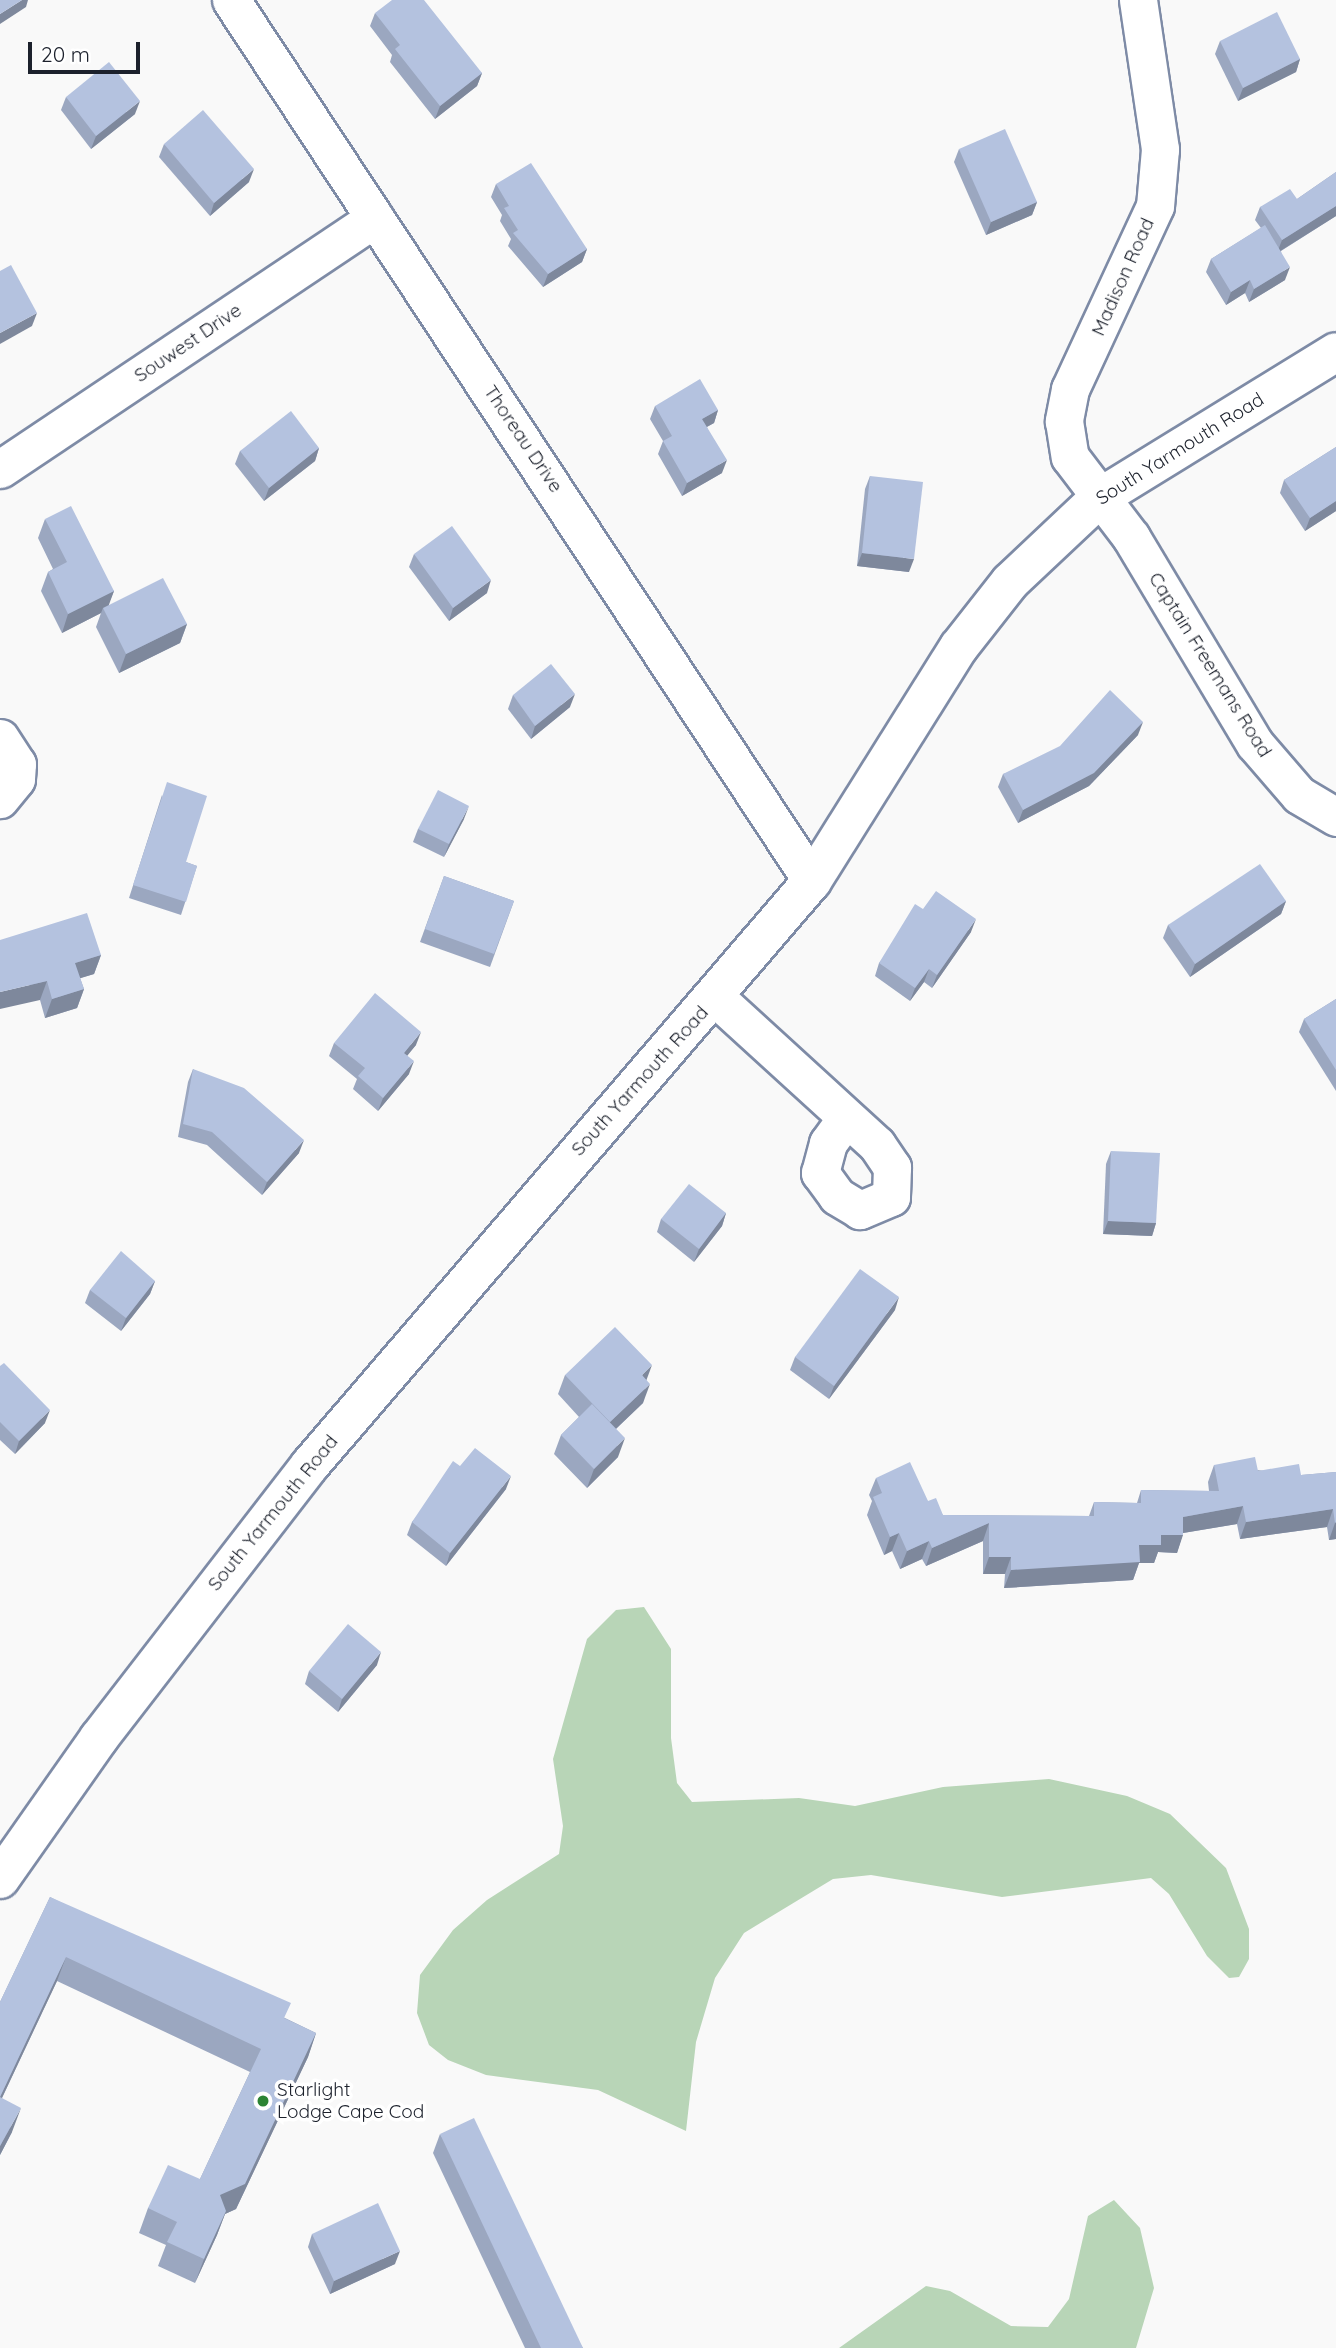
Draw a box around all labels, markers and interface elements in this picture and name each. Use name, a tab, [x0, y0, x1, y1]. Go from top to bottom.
scale bar	[32, 28, 144, 72]
text: 20 m	[41, 41, 90, 67]
street label: Madison Road	[1087, 215, 1159, 339]
street label: Souwest Drive	[130, 299, 246, 387]
street label: Thoreau Drive	[479, 381, 567, 497]
street label: South Yarmouth Road	[1092, 388, 1268, 510]
street label: Captain Freemans Road	[1144, 568, 1276, 762]
street label: South Yarmouth Road	[567, 1002, 713, 1160]
street label: South Yarmouth Road	[203, 1431, 343, 1595]
place label: Starlight Lodge Cape Cod	[277, 2079, 424, 2123]
marker: Starlight Lodge Cape Cod	[255, 2093, 271, 2109]

